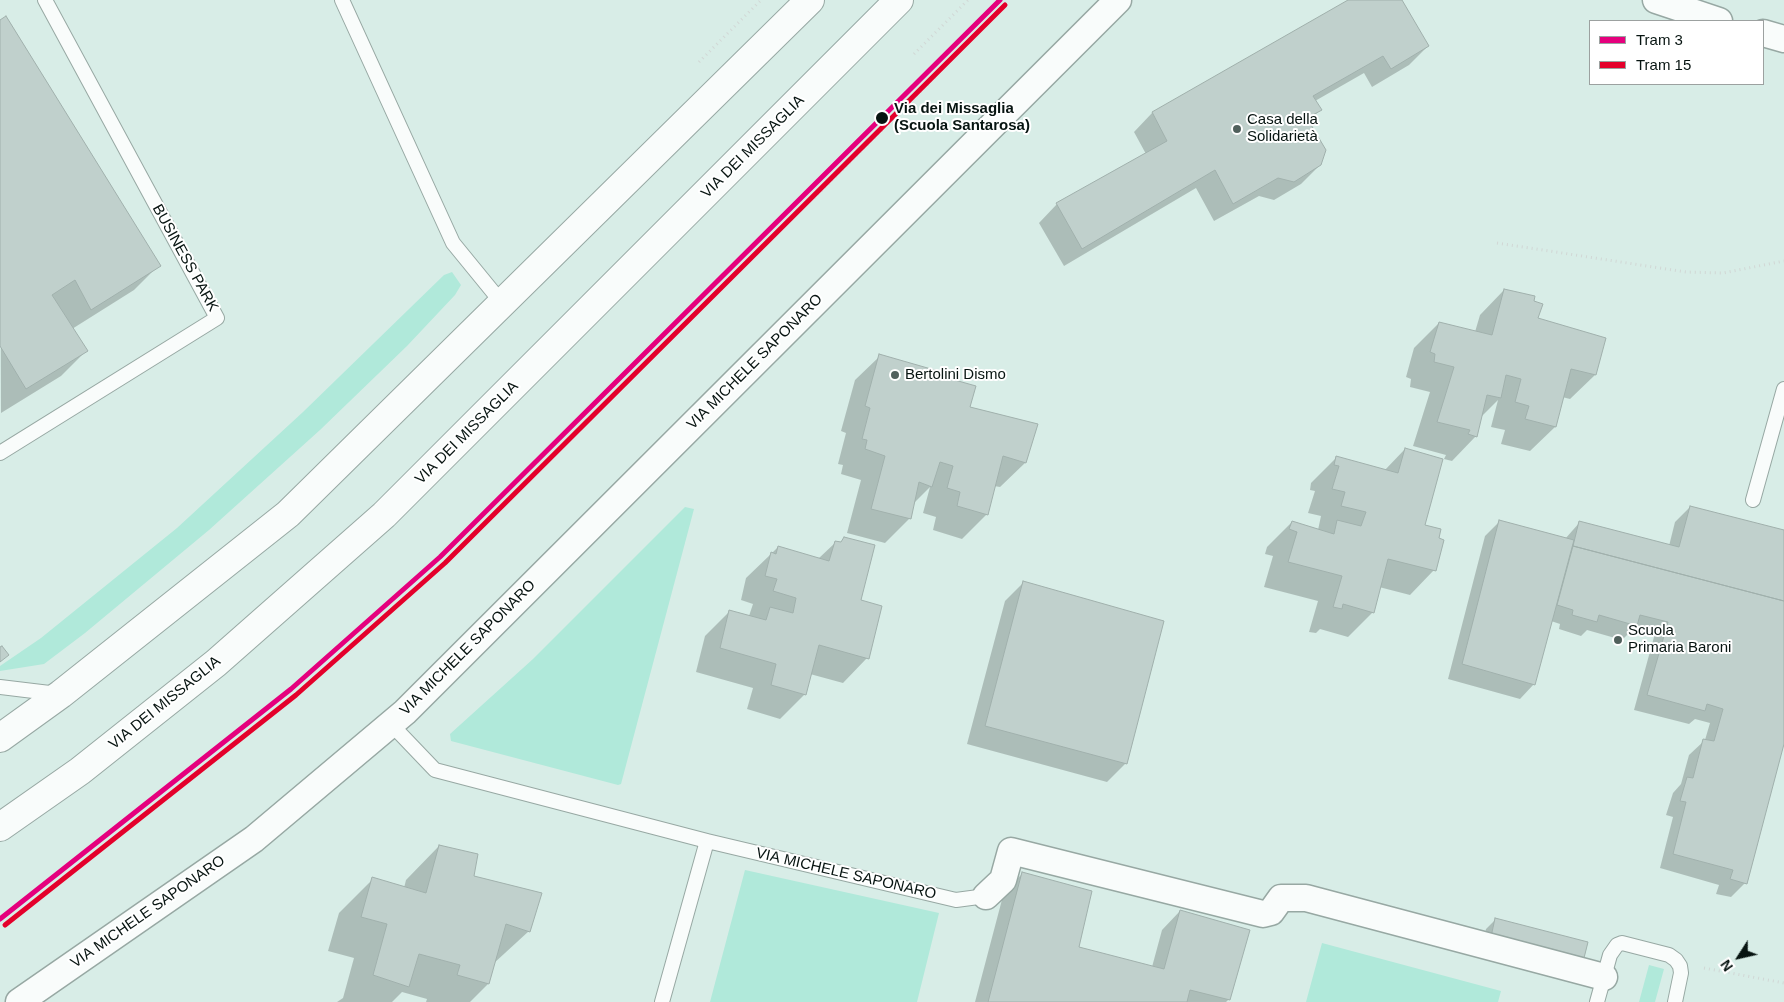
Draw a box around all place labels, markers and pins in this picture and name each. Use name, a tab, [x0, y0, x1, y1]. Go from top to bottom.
place label: Via dei Missaglia (Scuola Santarosa)	[894, 100, 1030, 135]
marker: Via dei Missaglia (Scuola Santarosa)	[874, 110, 890, 126]
place label: Casa della Solidarietà	[1247, 111, 1318, 146]
marker: Casa della Solidarietà	[1231, 123, 1243, 135]
place label: Bertolini Dismo	[905, 366, 1006, 384]
marker: Bertolini Dismo	[889, 369, 901, 381]
place label: Scuola Primaria Baroni	[1628, 622, 1731, 657]
marker: Scuola Primaria Baroni	[1612, 634, 1624, 646]

